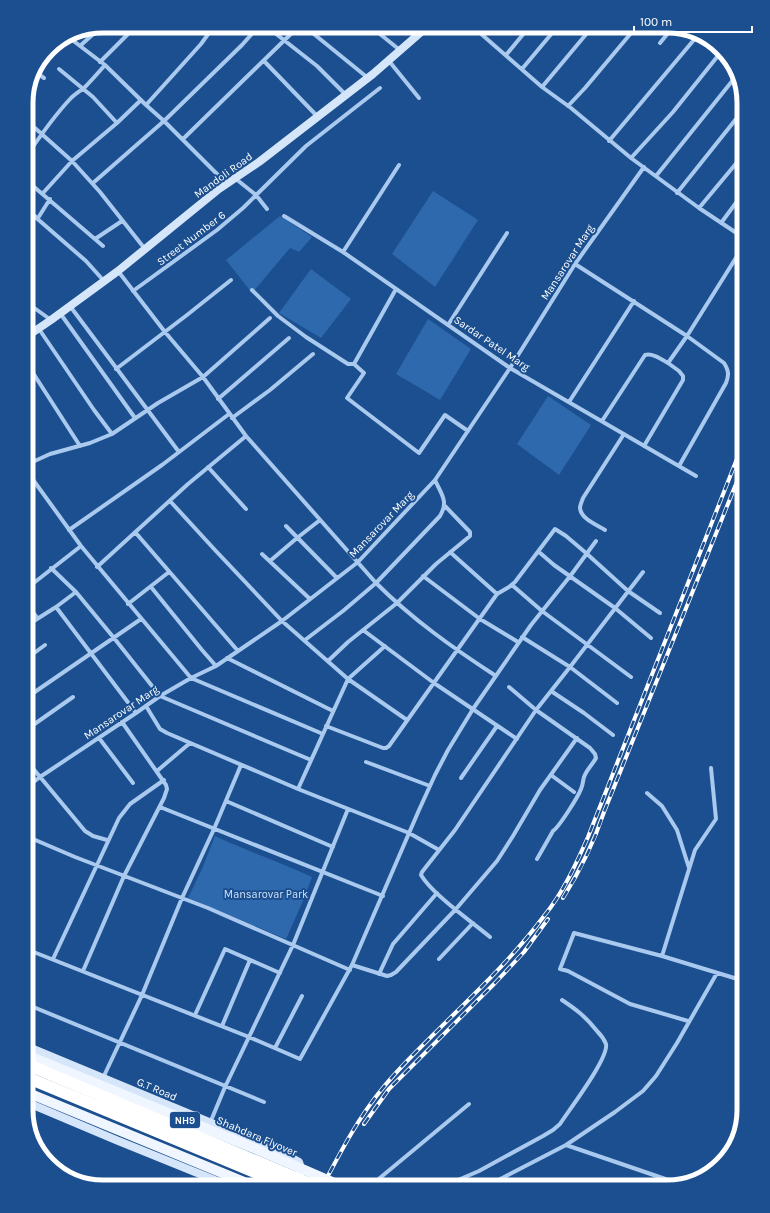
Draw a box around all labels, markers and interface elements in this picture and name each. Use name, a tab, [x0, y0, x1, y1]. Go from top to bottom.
scale bar	[634, 8, 752, 34]
text: 100 m	[640, 15, 672, 29]
street label: Mandoli Road	[192, 150, 255, 201]
street label: Street Number 6	[155, 208, 228, 268]
street label: Mansarovar Marg	[538, 221, 597, 302]
street label: Sardar Patel Marg	[451, 313, 533, 374]
street label: Mansarovar Marg	[346, 488, 417, 560]
street label: Mansarovar Marg	[81, 682, 162, 742]
park label: Mansarovar Park	[224, 888, 308, 901]
street label: G.T Road	[135, 1075, 179, 1104]
road number: NH9	[170, 1112, 200, 1128]
street label: Shahdara Flyover	[215, 1114, 299, 1159]

